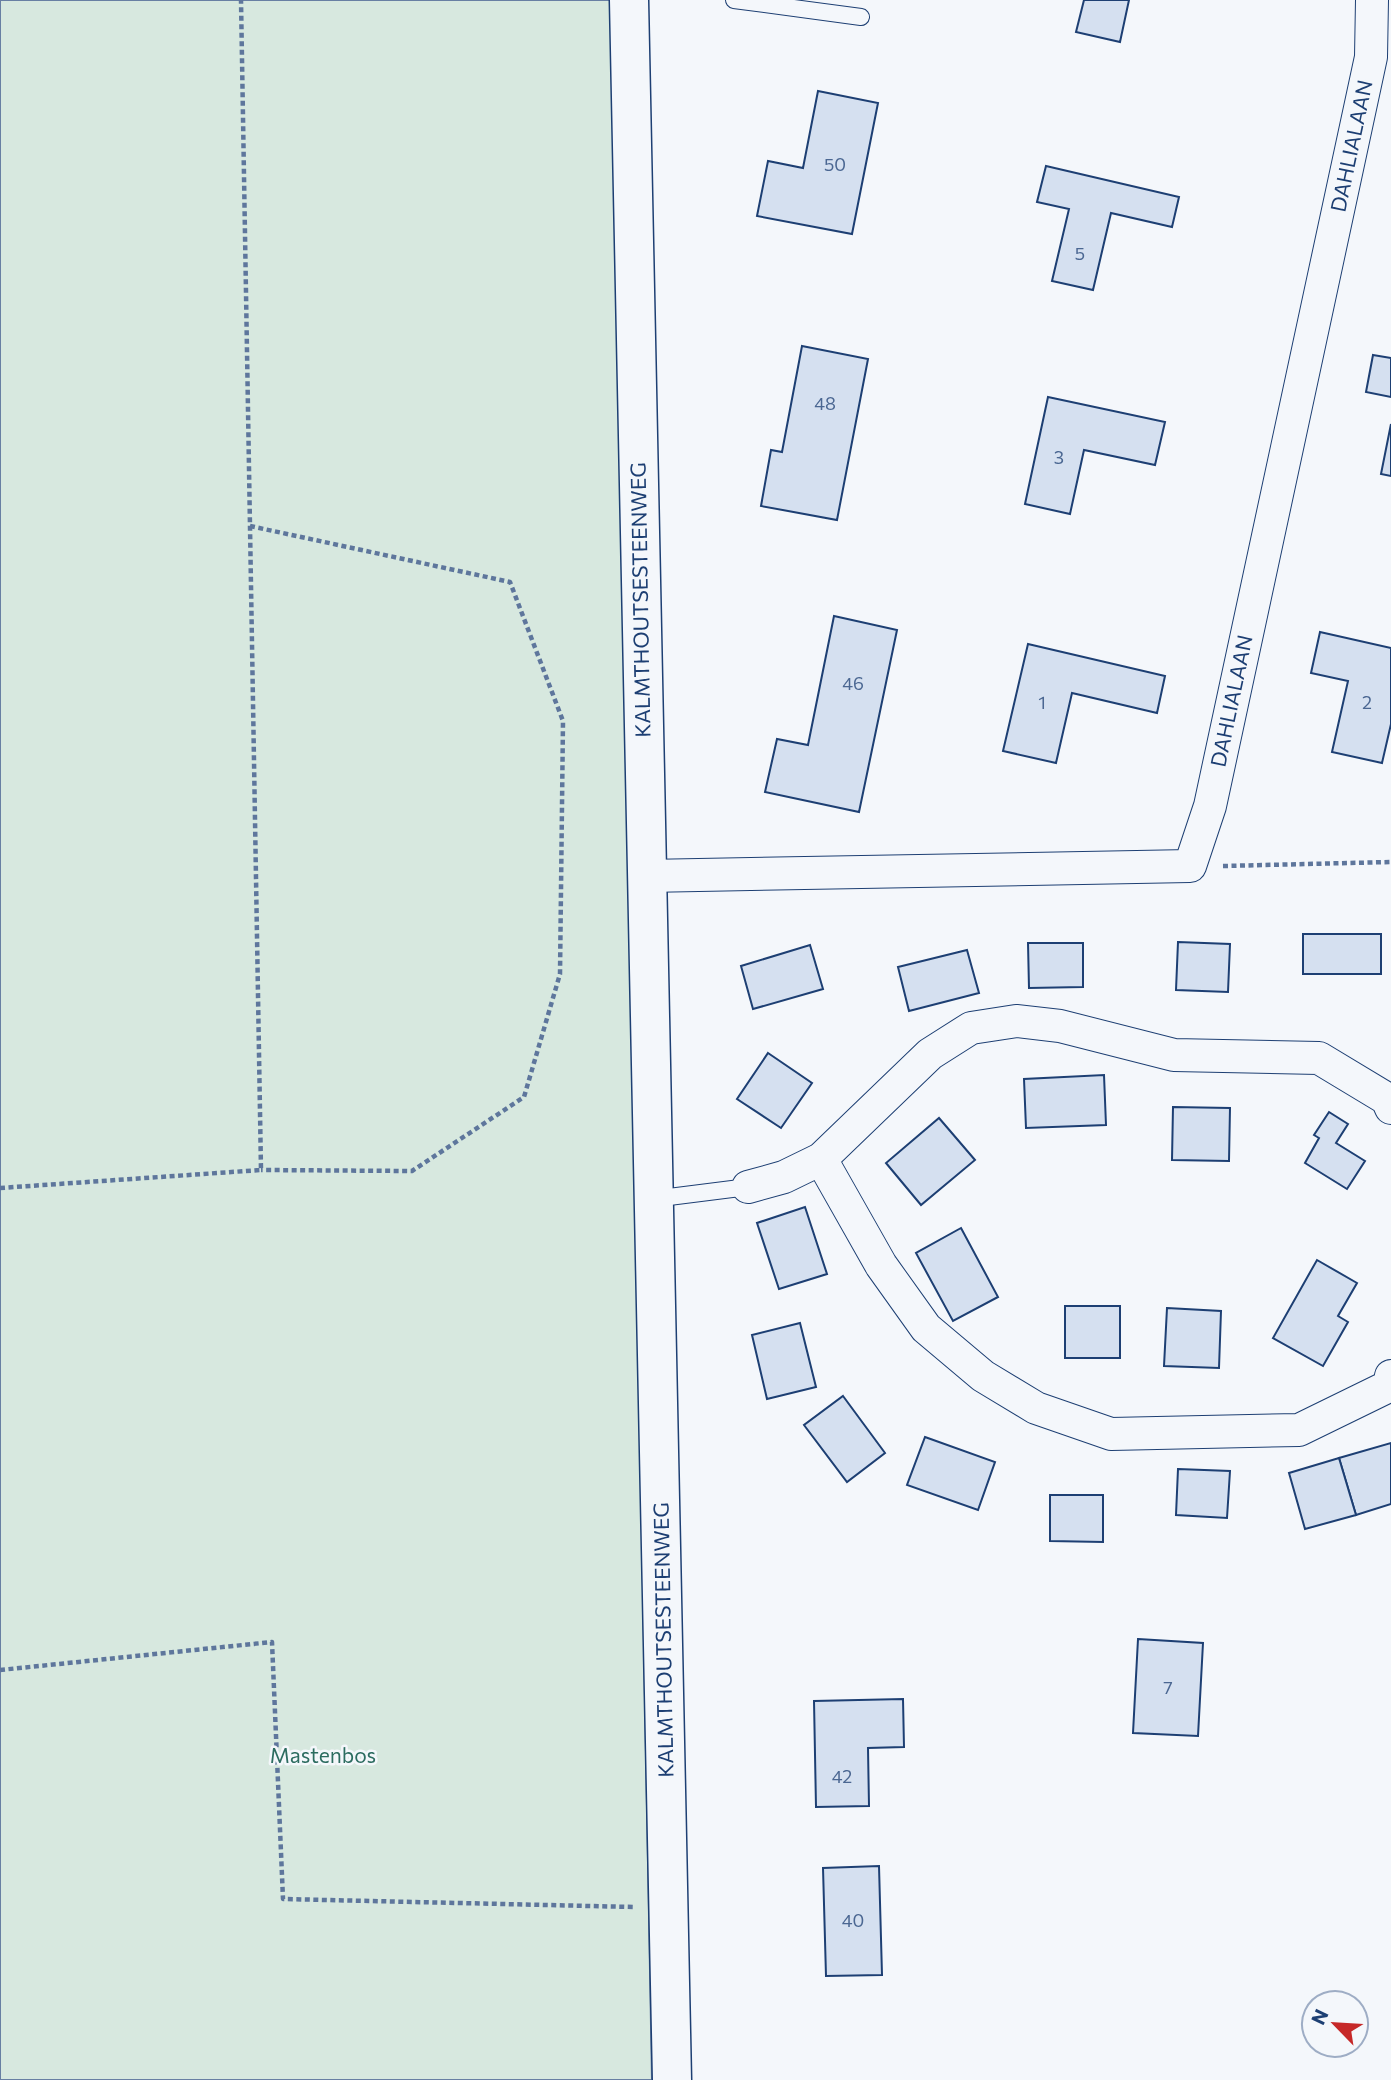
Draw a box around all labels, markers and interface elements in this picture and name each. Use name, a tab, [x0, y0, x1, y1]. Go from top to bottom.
street label: DAHLIALAAN	[1324, 77, 1377, 214]
house number: 50	[824, 153, 846, 175]
house number: 5	[1075, 242, 1085, 264]
house number: 48	[814, 392, 836, 414]
house number: 3	[1054, 446, 1064, 468]
street label: KALMTHOUTSESTEENWEG	[625, 462, 654, 738]
street label: DAHLIALAAN	[1204, 632, 1257, 769]
house number: 46	[842, 672, 864, 694]
house number: 1	[1038, 691, 1046, 713]
house number: 2	[1362, 691, 1372, 713]
street label: KALMTHOUTSESTEENWEG	[648, 1502, 677, 1778]
house number: 7	[1163, 1676, 1173, 1698]
park label: Mastenbos	[270, 1742, 376, 1767]
house number: 42	[832, 1765, 852, 1787]
house number: 40	[842, 1909, 864, 1931]
north arrow	[1300, 1989, 1370, 2059]
text: N	[1306, 2005, 1333, 2028]

